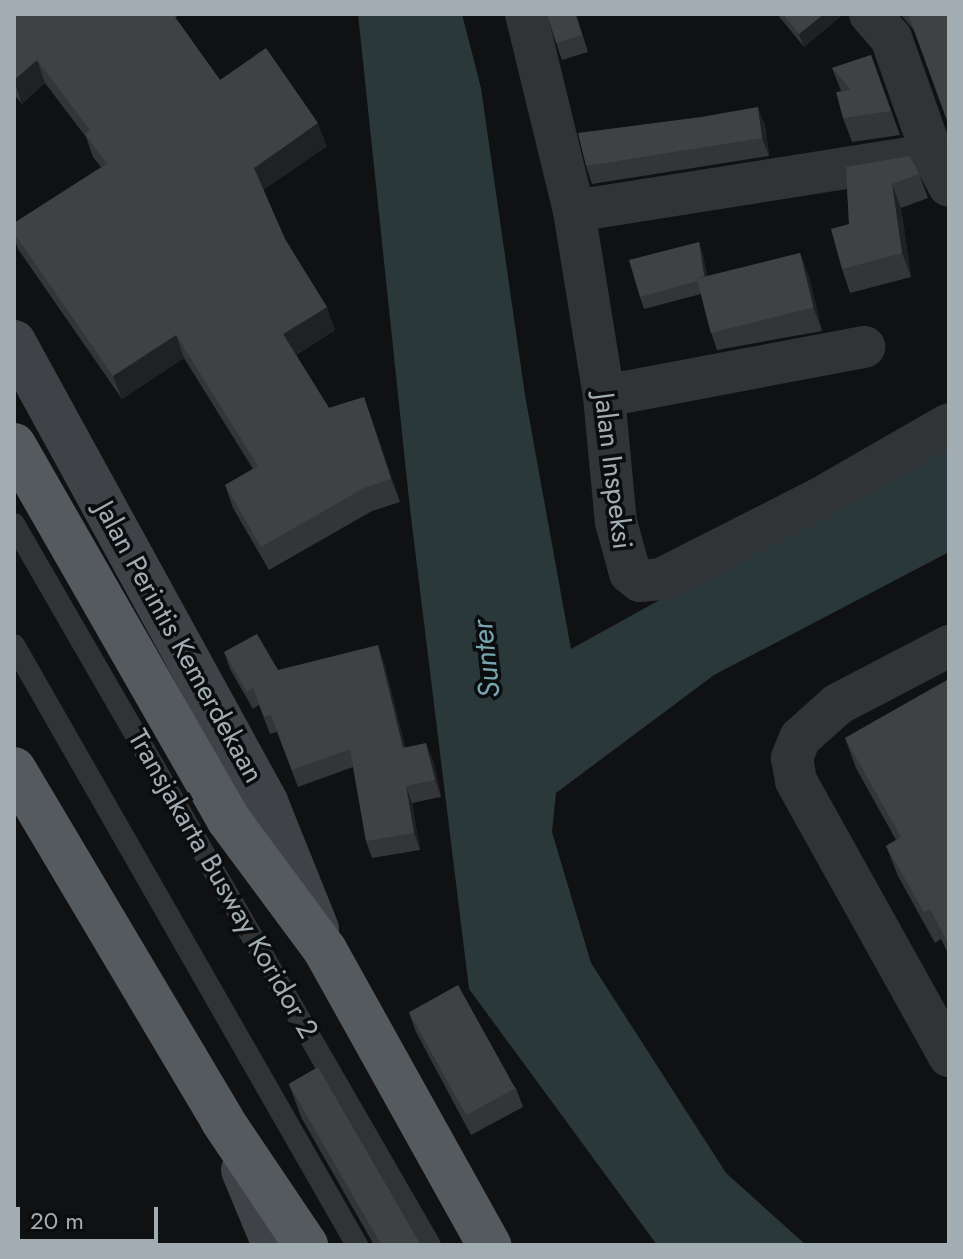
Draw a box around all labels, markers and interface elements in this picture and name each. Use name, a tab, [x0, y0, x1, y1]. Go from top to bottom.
street label: Jalan Inspeksi	[587, 391, 639, 551]
street label: Jalan Perintis Kemerdekaan	[87, 495, 271, 789]
water label: Sunter	[464, 618, 508, 700]
street label: Transjakarta Busway Koridor 2	[121, 724, 325, 1044]
scale bar	[20, 1191, 162, 1241]
text: 20 m	[30, 1203, 84, 1238]

